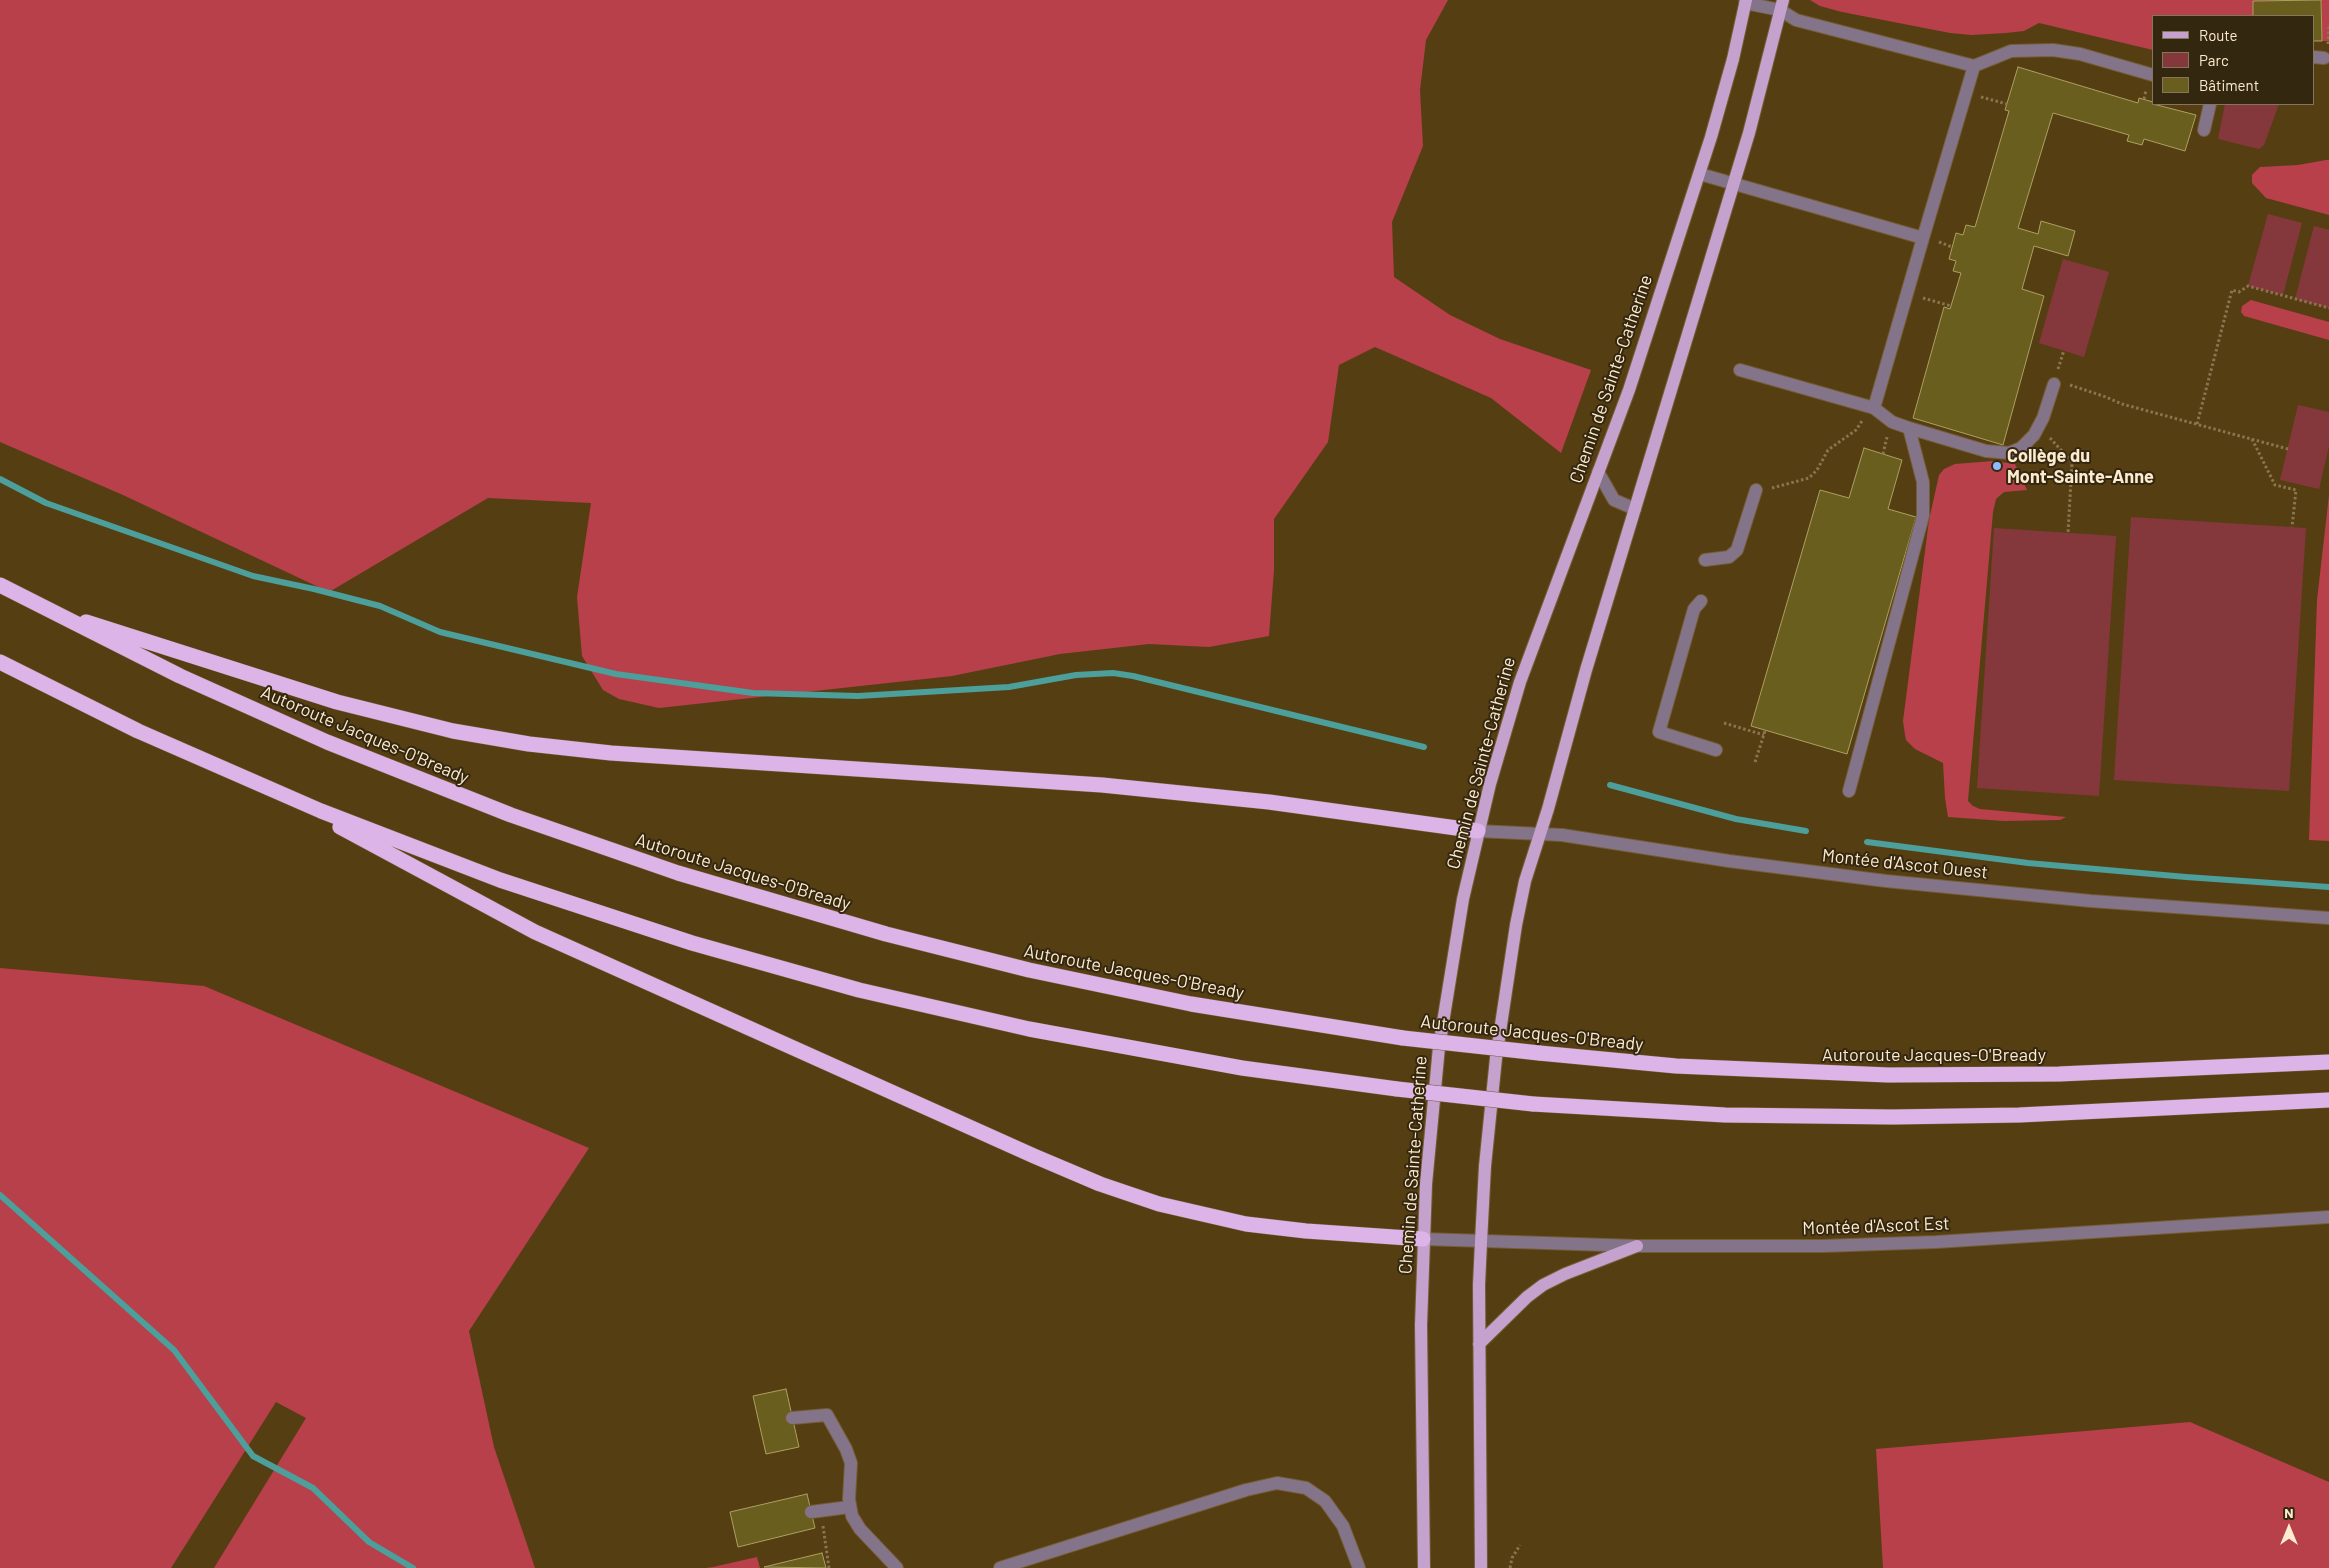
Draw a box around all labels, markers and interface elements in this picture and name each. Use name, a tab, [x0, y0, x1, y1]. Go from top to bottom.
legend	[2152, 15, 2314, 105]
text: Route	[2199, 26, 2238, 44]
text: Parc	[2199, 51, 2229, 69]
text: Bâtiment	[2199, 76, 2259, 94]
street label: Chemin de Sainte-Catherine	[1565, 272, 1657, 486]
place label: Collège du Mont-Sainte-Anne	[2007, 445, 2154, 488]
marker: Collège du Mont-Sainte-Anne	[1991, 460, 2003, 472]
street label: Chemin de Sainte-Catherine	[1442, 655, 1520, 871]
street label: Autoroute Jacques-O'Bready	[258, 681, 472, 789]
street label: Autoroute Jacques-O'Bready	[633, 829, 853, 915]
street label: Montée d'Ascot Ouest	[1821, 845, 1989, 883]
street label: Autoroute Jacques-O'Bready	[1022, 940, 1246, 1004]
street label: Autoroute Jacques-O'Bready	[1420, 1011, 1644, 1055]
street label: Autoroute Jacques-O'Bready	[1822, 1044, 2046, 1066]
street label: Chemin de Sainte-Catherine	[1395, 1055, 1431, 1275]
street label: Montée d'Ascot Est	[1802, 1213, 1950, 1239]
north arrow	[2264, 1503, 2314, 1553]
text: N	[2284, 1504, 2294, 1521]

